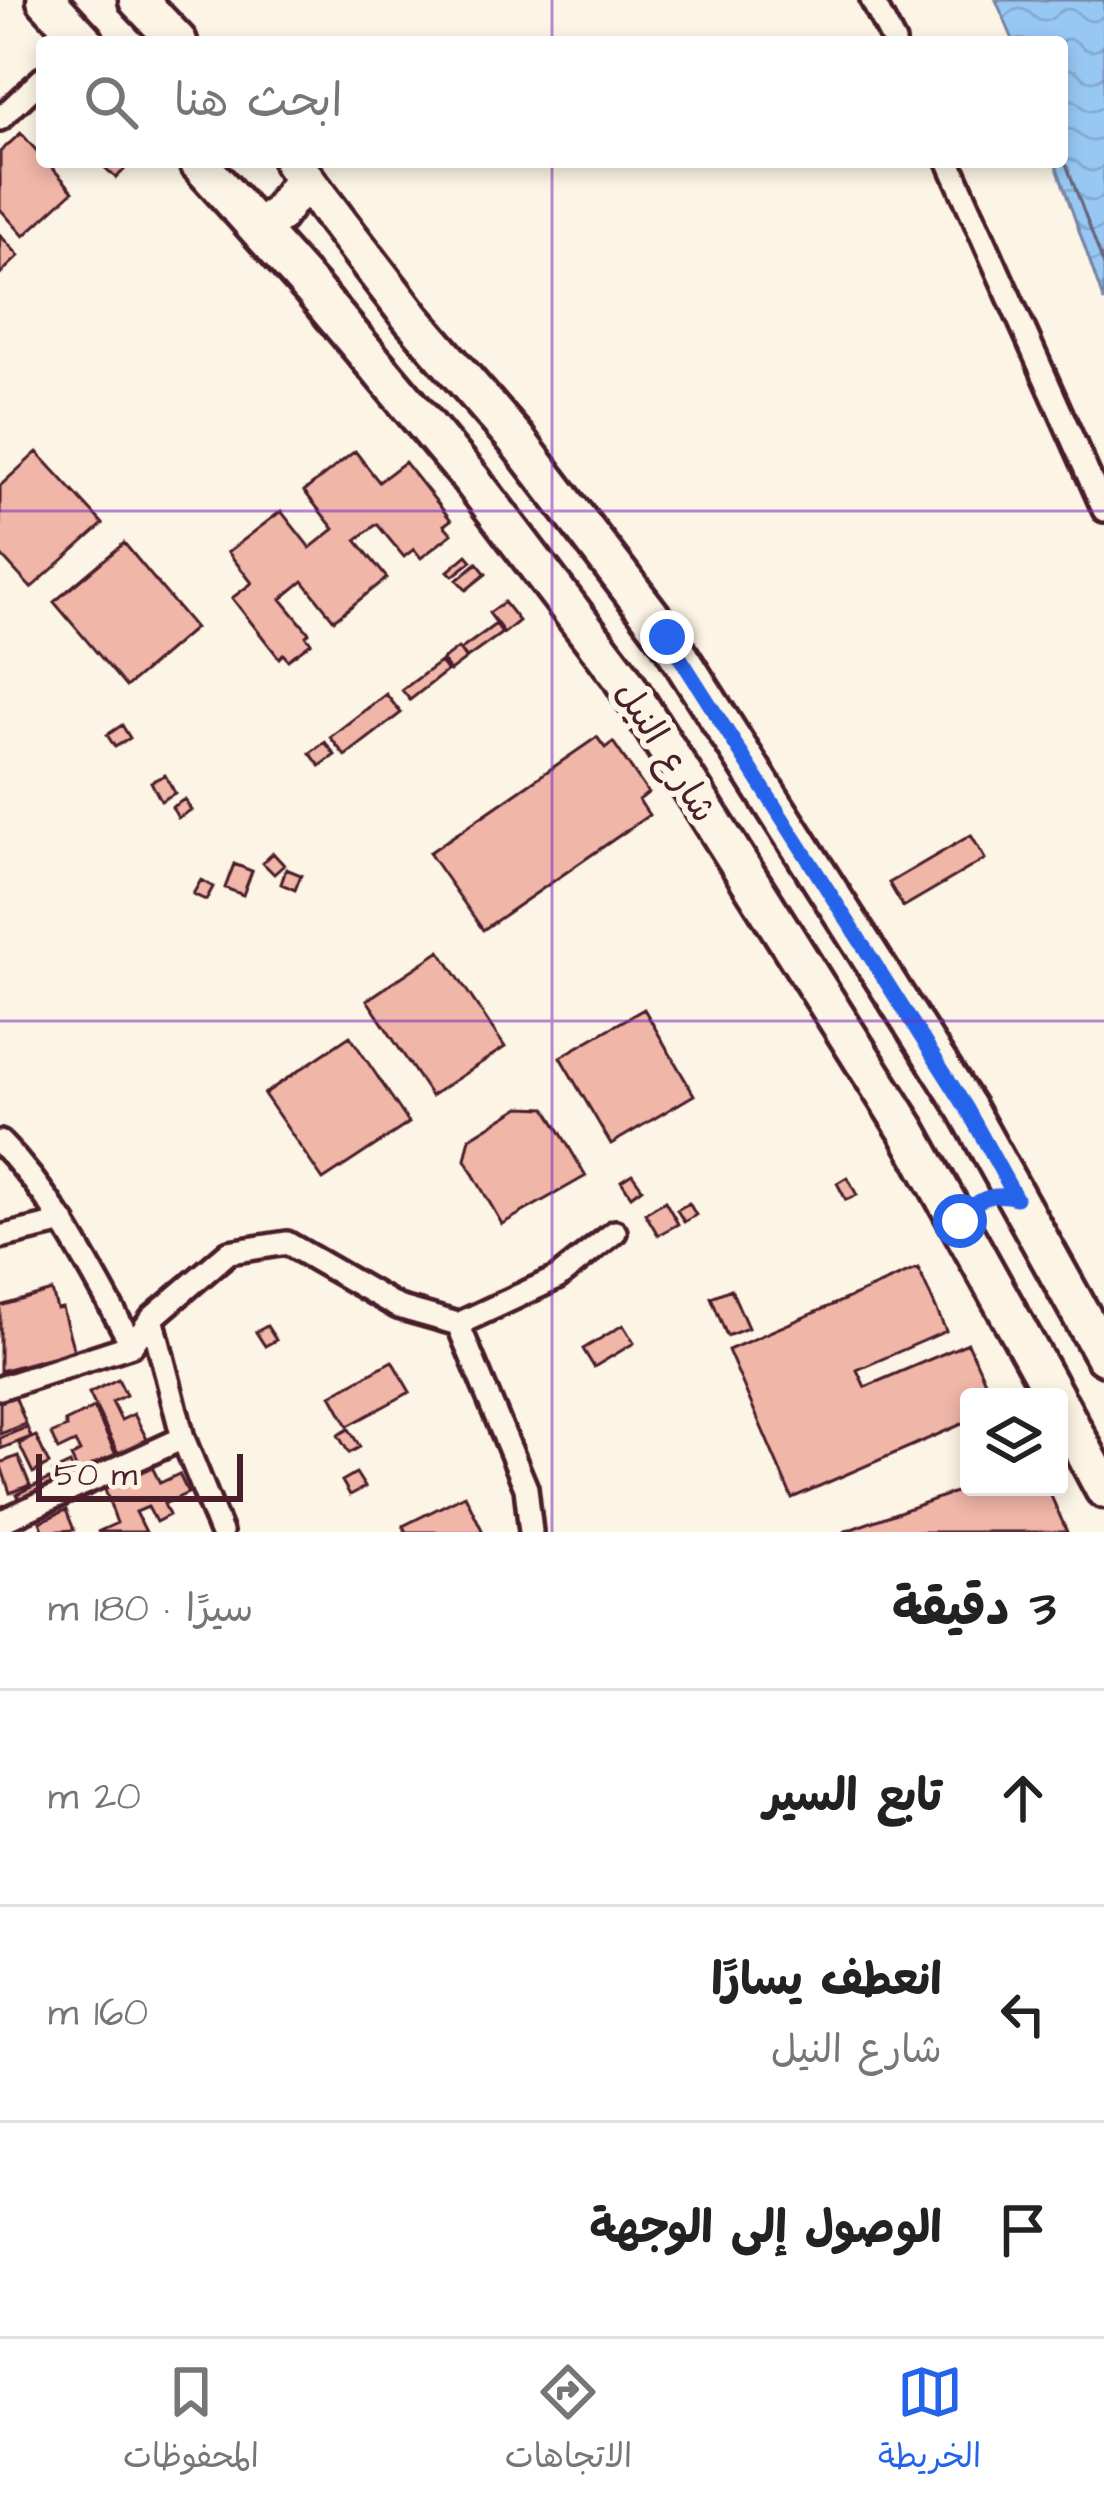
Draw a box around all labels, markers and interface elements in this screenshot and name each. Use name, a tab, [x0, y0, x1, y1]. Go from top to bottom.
search box	[36, 36, 1068, 168]
icon: search	[78, 69, 144, 135]
text: ابحث هنا	[174, 71, 342, 133]
route end	[640, 610, 694, 664]
street label: شارع النيل	[601, 672, 728, 833]
route start	[933, 1194, 987, 1248]
map controls	[960, 1388, 1068, 1496]
button: layers	[960, 1388, 1068, 1496]
scale bar	[36, 1448, 243, 1501]
text: 50 m	[54, 1452, 137, 1498]
text: 3 دقيقة	[892, 1574, 1056, 1645]
text: سيرًا · 180 m	[48, 1583, 253, 1637]
icon: ahead	[990, 1765, 1056, 1831]
text: تابع السير	[764, 1766, 942, 1828]
text: 20 m	[48, 1771, 141, 1825]
text: انعطف يسارًا	[711, 1950, 942, 2012]
icon: left	[990, 1981, 1056, 2047]
text: 160 m	[48, 1987, 148, 2041]
text: شارع النيل	[771, 2024, 942, 2078]
icon: arrive	[990, 2197, 1056, 2263]
text: الوصول إلى الوجهة	[590, 2198, 942, 2260]
tab: المحفوظات	[123, 2359, 259, 2485]
tab: الاتجاهات	[505, 2359, 632, 2485]
tab: الخريطة	[878, 2359, 981, 2485]

